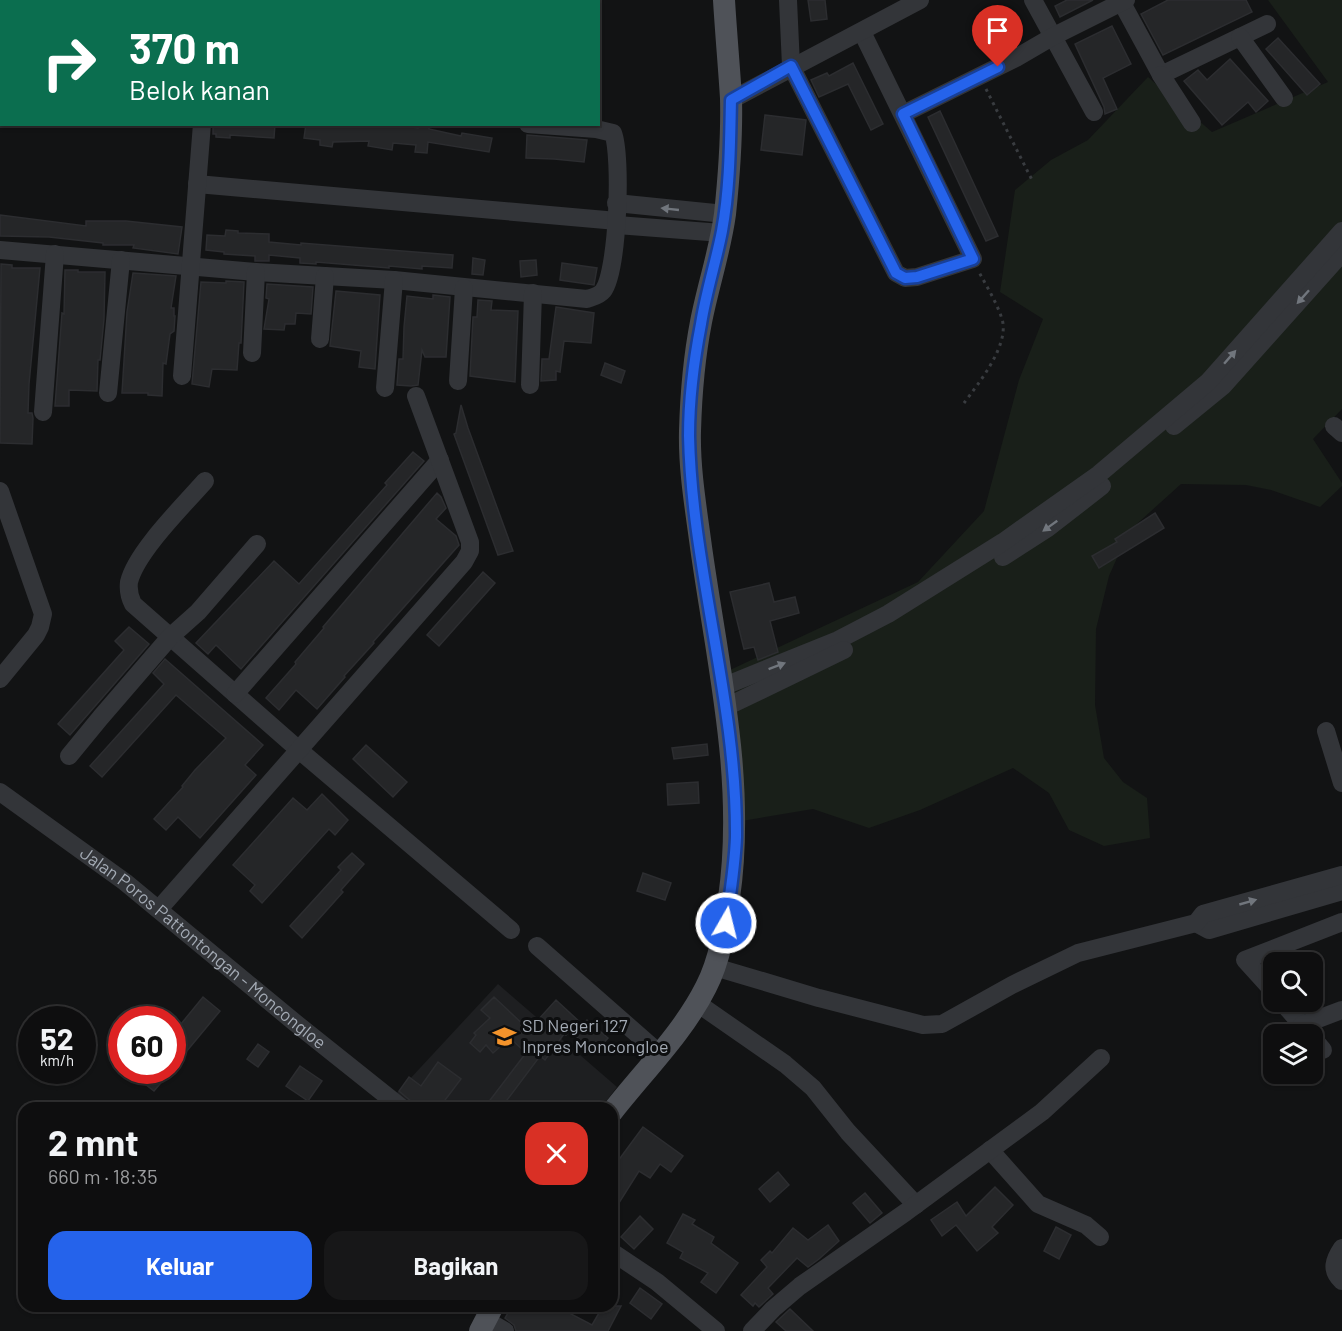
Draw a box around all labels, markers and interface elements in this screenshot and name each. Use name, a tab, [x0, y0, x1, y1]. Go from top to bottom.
pin	[972, 5, 1023, 67]
icon: arrive	[981, 14, 1014, 47]
text: 370 m	[129, 22, 240, 72]
icon: right	[30, 24, 108, 102]
text: Belok kanan	[129, 73, 270, 105]
one-way arrow	[661, 204, 680, 214]
one-way arrow	[1297, 289, 1310, 304]
one-way arrow	[1223, 350, 1236, 365]
one-way arrow	[1042, 520, 1058, 531]
one-way arrow	[768, 661, 786, 671]
street label: Jalan Poros Pattontongan - Moncongloe	[76, 841, 331, 1053]
position arrow	[694, 891, 758, 955]
one-way arrow	[1239, 896, 1257, 906]
map controls	[1263, 952, 1323, 1084]
button: search	[1263, 952, 1323, 1012]
speed limit sign: 60	[108, 1006, 186, 1084]
place label: SD Negeri 127 Inpres Moncongloe	[522, 1014, 669, 1057]
text: 52	[41, 1020, 73, 1056]
school or university icon: SD Negeri 127 Inpres Moncongloe	[491, 1023, 517, 1049]
button: layers	[1263, 1024, 1323, 1084]
text: km/h	[40, 1051, 74, 1069]
text: 2 mnt	[48, 1120, 139, 1163]
button: close	[525, 1122, 588, 1185]
text: 660 m · 18:35	[48, 1164, 157, 1188]
button: Keluar	[48, 1231, 312, 1300]
button: Bagikan	[324, 1231, 588, 1300]

